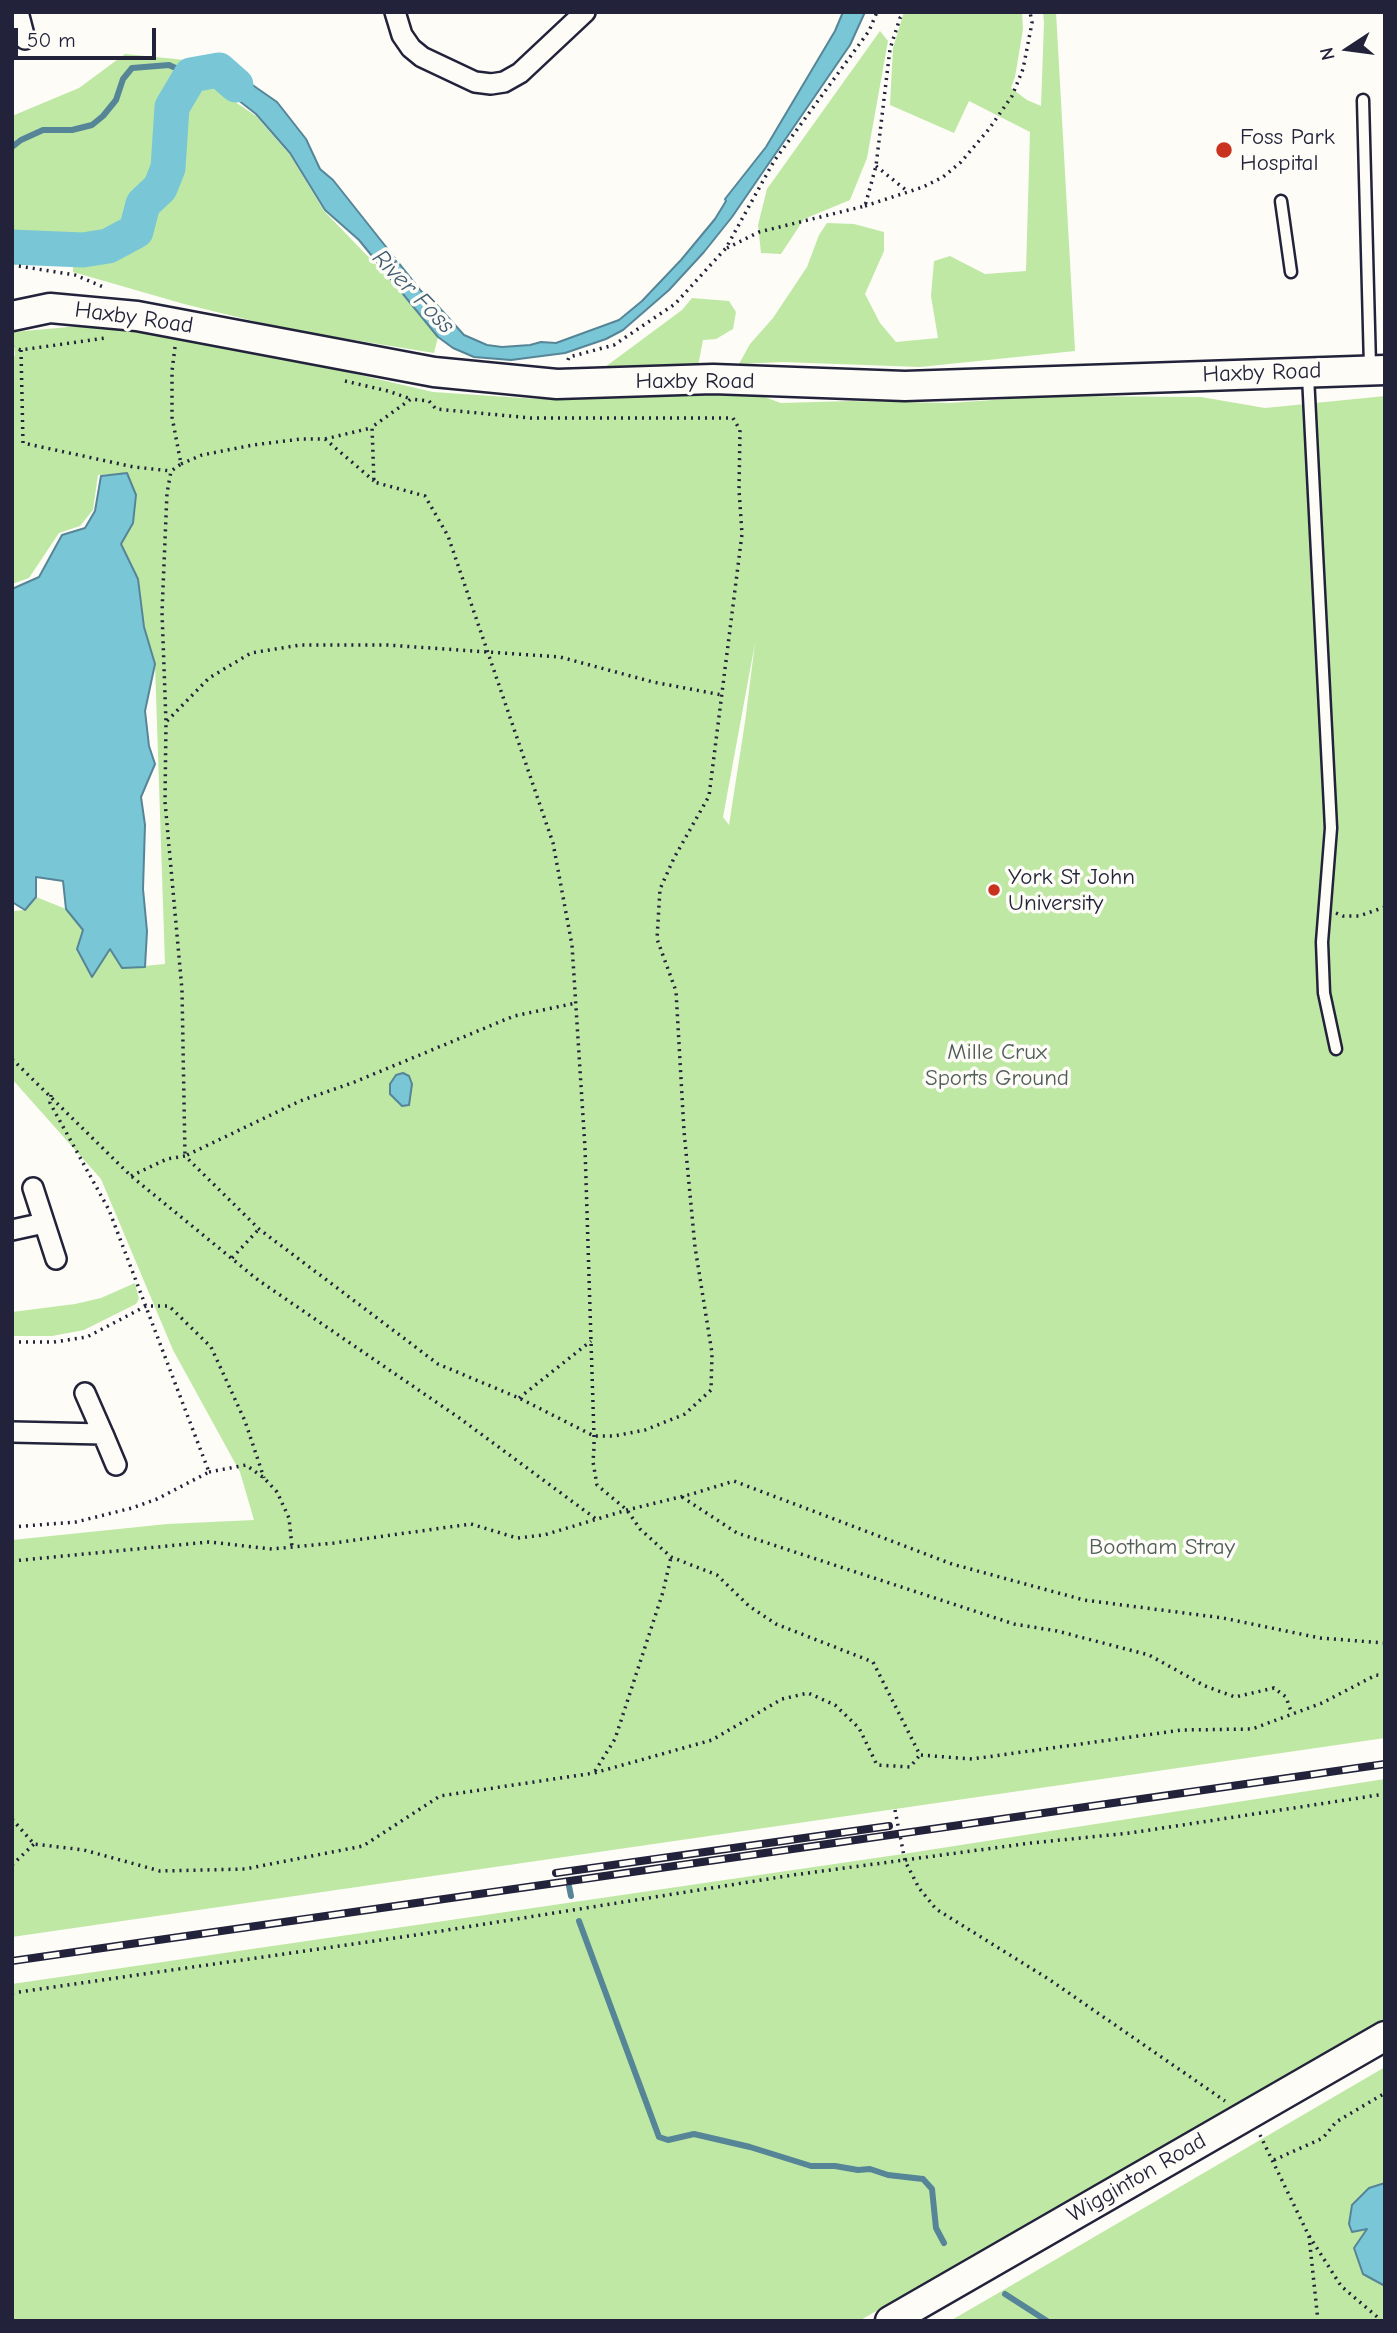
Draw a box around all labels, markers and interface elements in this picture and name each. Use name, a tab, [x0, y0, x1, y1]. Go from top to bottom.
scale bar	[18, 14, 159, 58]
north arrow	[1313, 14, 1383, 84]
text: 50 m	[27, 28, 76, 52]
text: N	[1315, 45, 1340, 62]
place label: Foss Park Hospital	[1240, 123, 1335, 177]
marker: Foss Park Hospital	[1214, 140, 1234, 160]
water label: River Foss	[366, 244, 460, 340]
street label: Haxby Road	[73, 296, 195, 340]
street label: Haxby Road	[1202, 357, 1322, 389]
street label: Haxby Road	[635, 367, 755, 395]
place label: York St John University	[1008, 863, 1135, 917]
marker: York St John University	[986, 882, 1002, 898]
park label: Mille Crux Sports Ground	[925, 1038, 1069, 1092]
park label: Bootham Stray	[1089, 1533, 1235, 1561]
street label: Wigginton Road	[1063, 2127, 1211, 2229]

